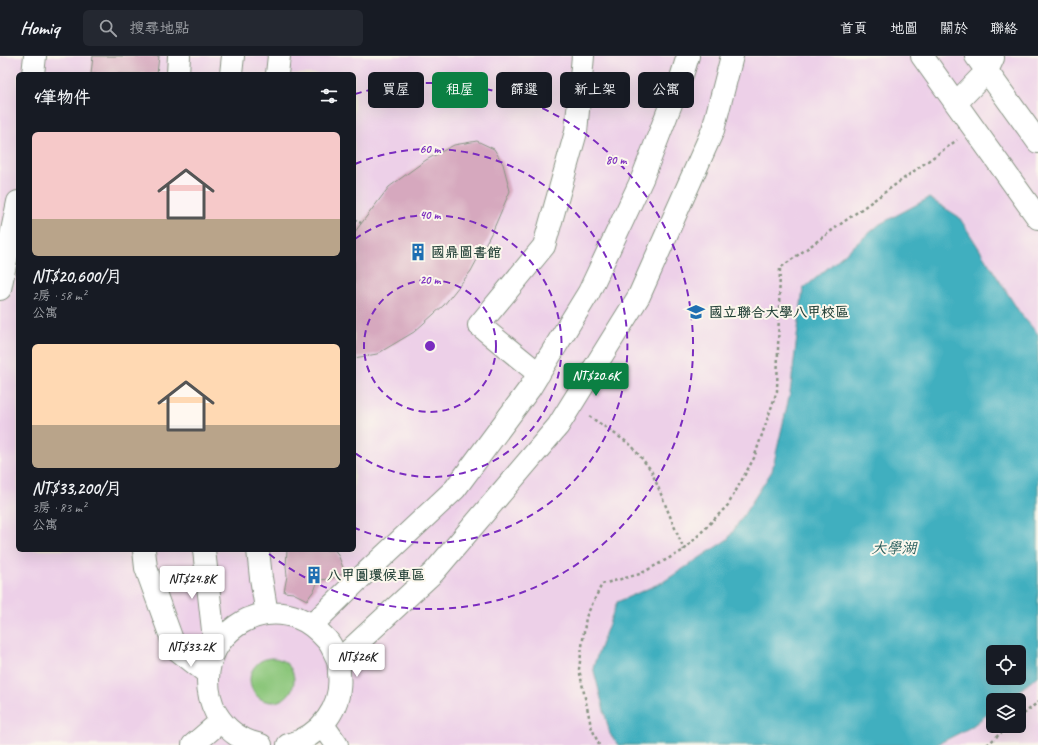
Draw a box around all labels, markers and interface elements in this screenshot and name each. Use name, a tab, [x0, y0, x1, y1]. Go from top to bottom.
search box	[83, 10, 363, 46]
text: Homiq	[20, 16, 59, 40]
icon: search	[97, 17, 119, 39]
text: 搜尋地點	[129, 19, 190, 38]
text: 首頁	[840, 20, 868, 37]
text: 地圖	[890, 20, 918, 37]
text: 關於	[940, 20, 968, 37]
text: 聯絡	[990, 20, 1018, 37]
chip: 買屋	[368, 72, 424, 108]
chip: 租屋	[432, 72, 488, 108]
chip: 篩選	[496, 72, 552, 108]
chip: 新上架	[560, 72, 630, 108]
chip: 公寓	[638, 72, 694, 108]
icon: filters	[318, 85, 340, 107]
text: 4筆物件	[32, 87, 91, 108]
text: 60 m	[420, 141, 442, 157]
text: 80 m	[606, 152, 627, 168]
icon: home	[150, 158, 222, 230]
text: 40 m	[420, 207, 441, 223]
building icon: 國鼎圖書館	[408, 242, 428, 262]
place label: 國鼎圖書館	[431, 244, 501, 261]
text: NT$20,600/月	[32, 266, 123, 287]
text: 20 m	[420, 272, 441, 288]
text: 2房 · 58 m²	[32, 288, 86, 304]
school or university icon: 國立聯合大學八甲校區	[686, 302, 706, 322]
place label: 國立聯合大學八甲校區	[709, 304, 849, 321]
text: 公寓	[32, 305, 58, 321]
centre of rings	[423, 339, 437, 353]
pin: NT$20.6K	[555, 363, 637, 397]
text: NT$20.6K	[573, 368, 619, 384]
icon: home	[150, 370, 222, 442]
text: NT$33,200/月	[32, 478, 122, 499]
text: 3房 · 83 m²	[32, 500, 86, 516]
text: 公寓	[32, 517, 58, 533]
water label: 大學湖	[871, 539, 918, 558]
building icon: 八甲圓環候車區	[304, 565, 324, 585]
pin: NT$24.8K	[151, 566, 233, 600]
place label: 八甲圓環候車區	[327, 567, 425, 584]
text: NT$24.8K	[169, 571, 215, 587]
pin: NT$33.2K	[150, 634, 232, 668]
text: NT$33.2K	[168, 639, 214, 655]
pin: NT$26K	[324, 644, 390, 678]
map controls	[986, 645, 1026, 733]
button: locate	[986, 645, 1026, 685]
text: NT$26K	[338, 649, 376, 665]
button: layers	[986, 693, 1026, 733]

